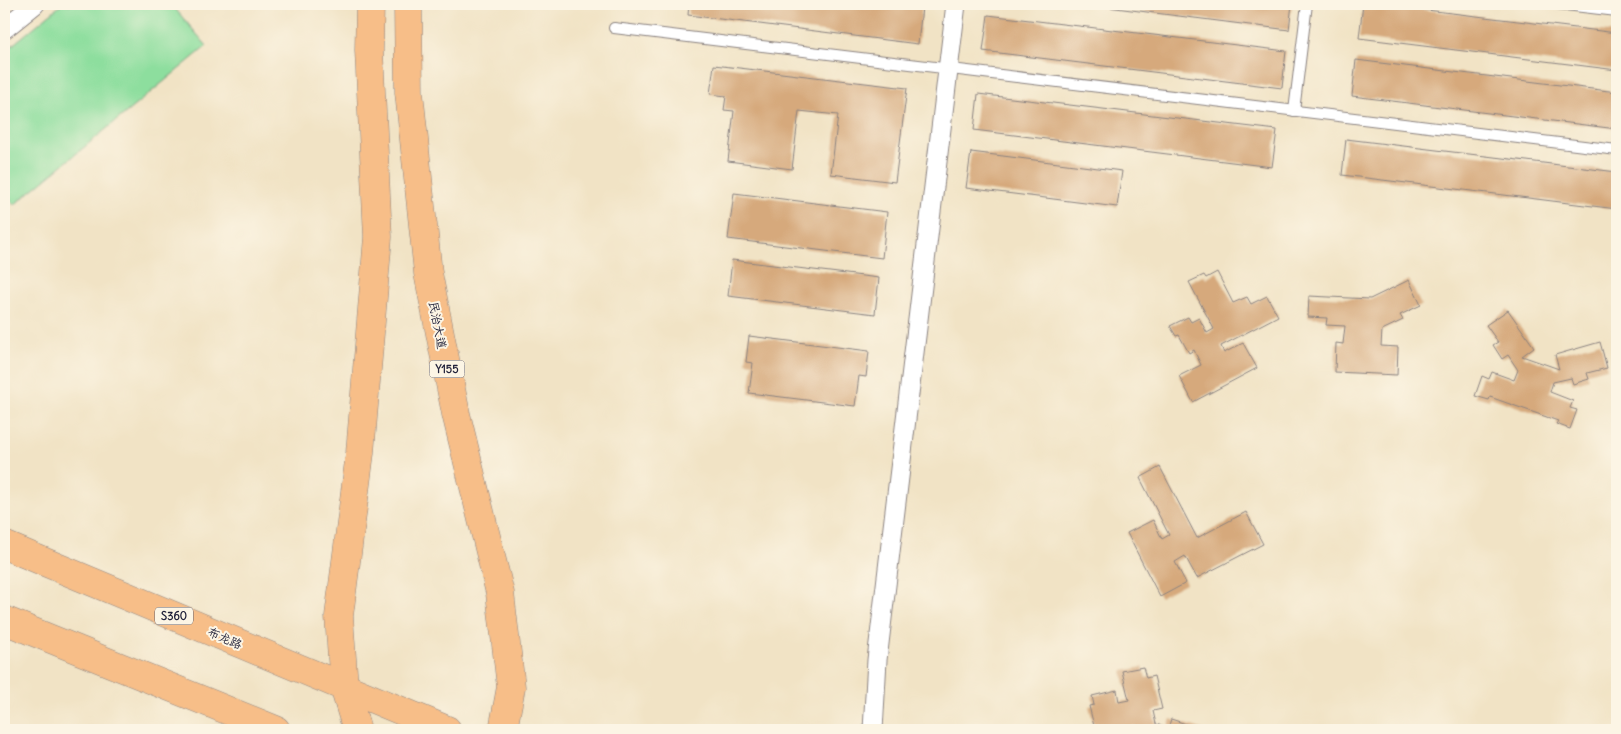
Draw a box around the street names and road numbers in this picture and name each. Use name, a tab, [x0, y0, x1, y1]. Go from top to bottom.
street label: 民治大道	[426, 300, 450, 350]
road number: Y155	[430, 360, 464, 378]
road number: S360	[155, 608, 193, 624]
street label: 布龙路	[205, 624, 245, 652]

